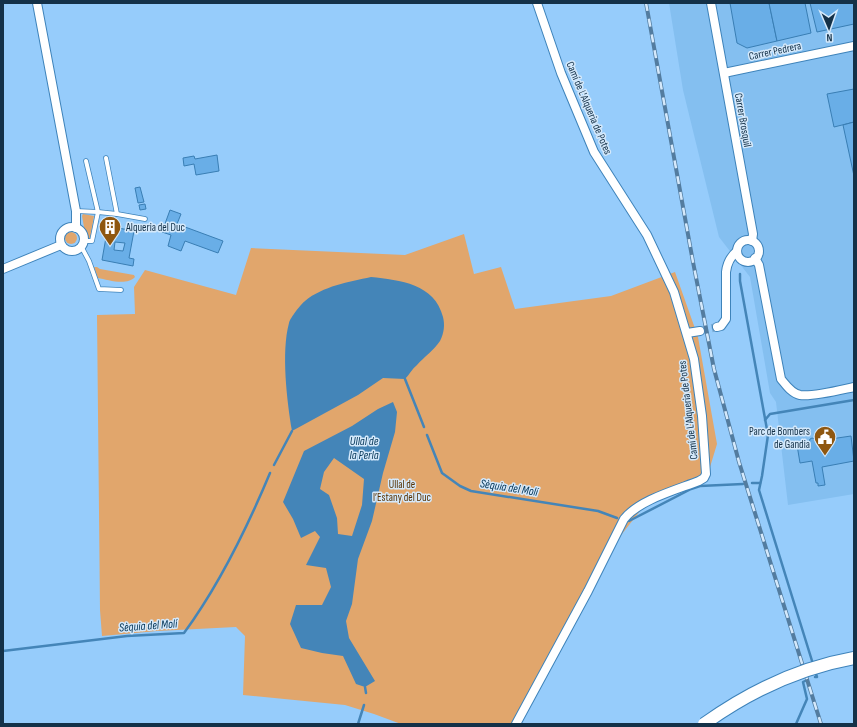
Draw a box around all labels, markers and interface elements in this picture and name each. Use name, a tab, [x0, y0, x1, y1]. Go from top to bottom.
north arrow	[809, 8, 849, 48]
text: N	[826, 31, 832, 44]
street label: Carrer Pedrera	[748, 39, 802, 63]
street label: Camí de L'Alqueria de Potes	[564, 60, 614, 156]
street label: Carrer Brosquil	[732, 92, 754, 148]
building icon: Alqueria del Duc	[97, 214, 123, 247]
place label: Alqueria del Duc	[125, 221, 185, 234]
street label: Camí de L'Alqueria de Potes	[675, 360, 701, 460]
public building icon: Parc de Bombers de Gandia	[812, 424, 838, 457]
place label: Parc de Bombers de Gandia	[749, 425, 810, 451]
water label: Ullal de la Perla	[350, 434, 379, 463]
water label: Sèquia del Molí	[479, 476, 541, 500]
park label: Ullal de l’Estany del Duc	[373, 478, 431, 504]
water label: Sèquia del Molí	[118, 616, 179, 636]

